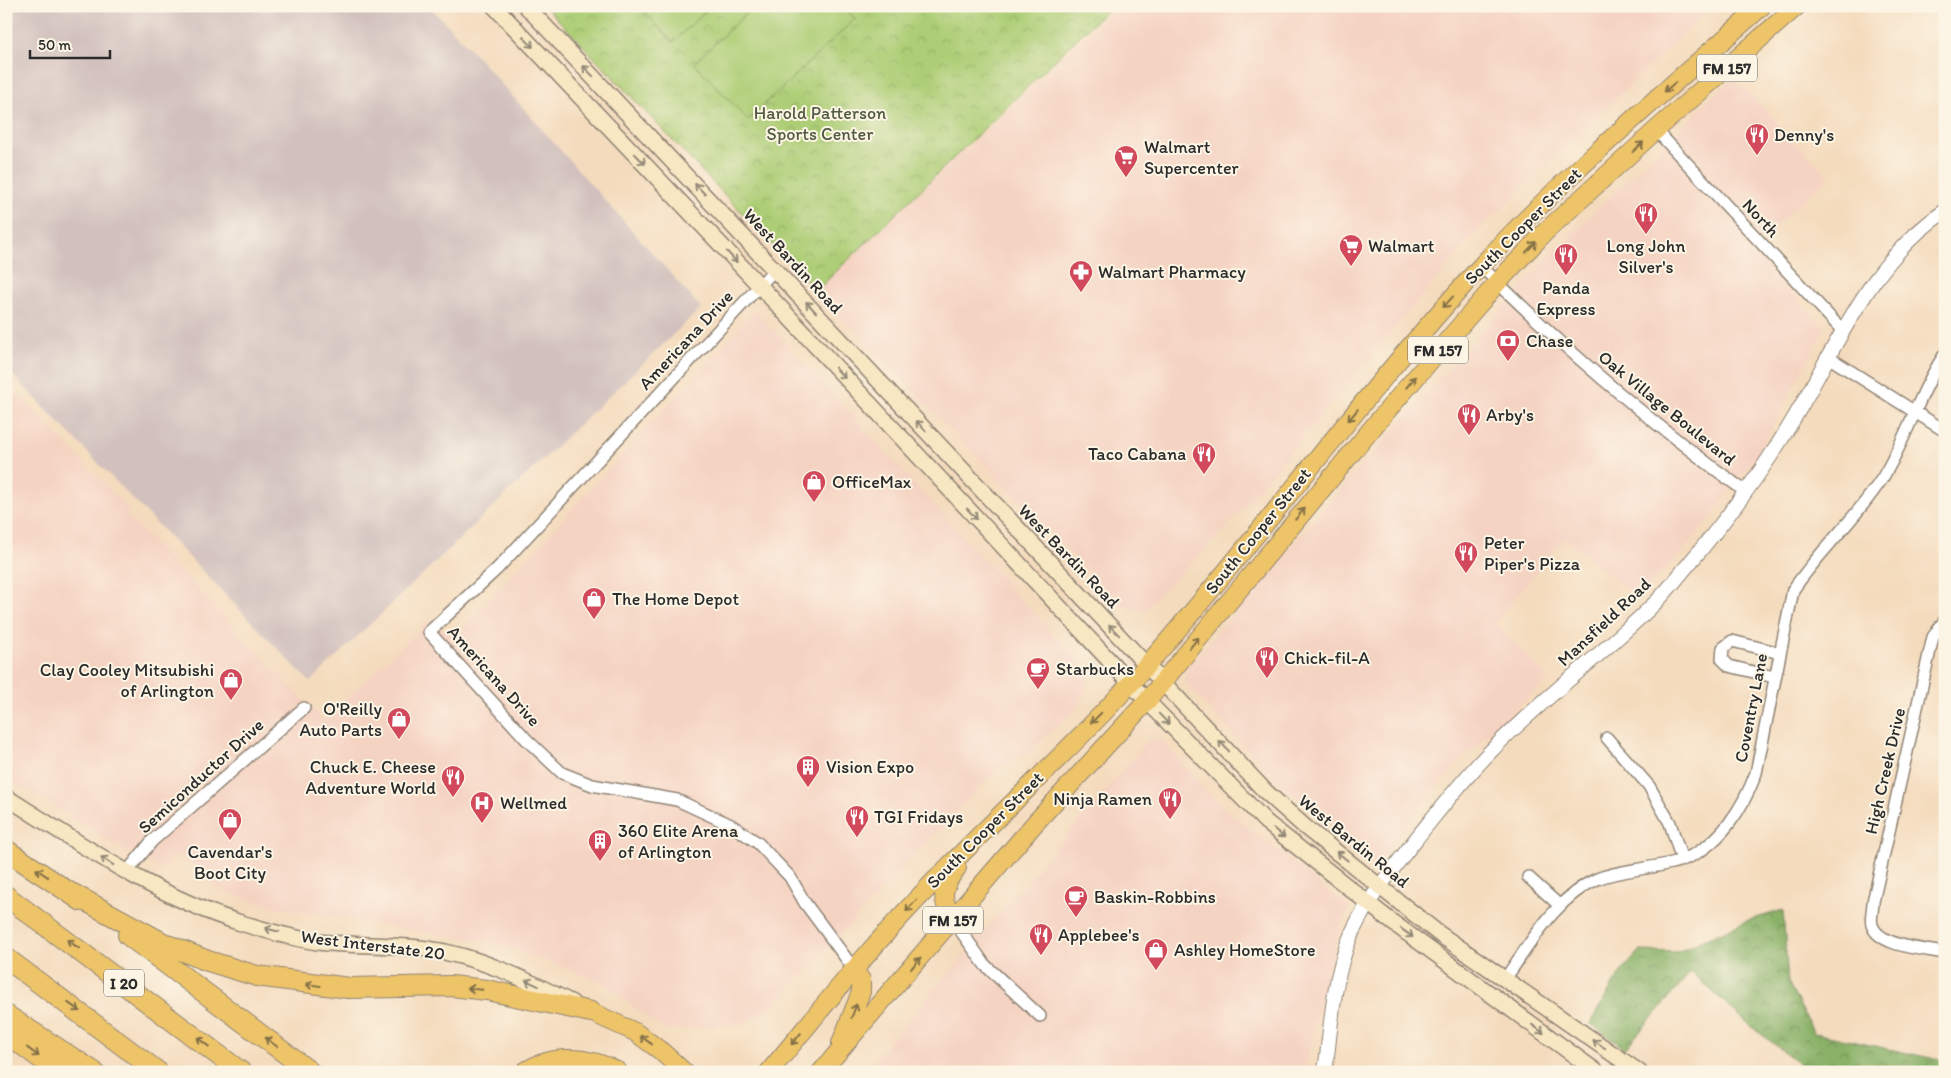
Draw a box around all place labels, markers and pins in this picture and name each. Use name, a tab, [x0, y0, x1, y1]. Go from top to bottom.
restaurant icon: Denny's	[1744, 122, 1770, 156]
place label: Denny's	[1774, 124, 1834, 146]
place label: Walmart Supercenter	[1144, 136, 1240, 179]
supermarket icon: Walmart Supercenter	[1113, 144, 1139, 178]
restaurant icon: Long John Silver's	[1633, 201, 1659, 235]
supermarket icon: Walmart	[1338, 233, 1364, 267]
place label: Walmart	[1368, 235, 1435, 257]
place label: Long John Silver's	[1607, 235, 1685, 278]
restaurant icon: Panda Express	[1553, 242, 1579, 276]
pharmacy icon: Walmart Pharmacy	[1068, 259, 1094, 293]
place label: Walmart Pharmacy	[1098, 261, 1246, 283]
place label: Panda Express	[1536, 277, 1596, 320]
bank icon: Chase	[1495, 328, 1521, 362]
place label: Chase	[1526, 330, 1573, 352]
restaurant icon: Arby's	[1456, 402, 1482, 436]
place label: Arby's	[1486, 404, 1534, 426]
restaurant icon: Taco Cabana	[1191, 441, 1217, 475]
place label: Taco Cabana	[1088, 443, 1186, 465]
shop icon: OfficeMax	[801, 469, 827, 503]
place label: OfficeMax	[832, 471, 912, 493]
place label: Peter Piper's Pizza	[1484, 532, 1581, 575]
restaurant icon: Peter Piper's Pizza	[1453, 540, 1479, 574]
shop icon: The Home Depot	[581, 586, 607, 620]
place label: The Home Depot	[612, 588, 739, 610]
restaurant icon: Chick-fil-A	[1254, 645, 1280, 679]
place label: Chick-fil-A	[1284, 647, 1370, 669]
cafe icon: Starbucks	[1025, 656, 1051, 690]
place label: Starbucks	[1056, 658, 1134, 680]
place label: Clay Cooley Mitsubishi of Arlington	[40, 659, 214, 702]
shop icon: Clay Cooley Mitsubishi of Arlington	[218, 667, 244, 701]
place label: O'Reilly Auto Parts	[300, 698, 382, 741]
shop icon: O'Reilly Auto Parts	[386, 706, 412, 740]
building icon: Vision Expo	[795, 754, 821, 788]
place label: Chuck E. Cheese Adventure World	[305, 756, 436, 799]
place label: Vision Expo	[826, 756, 914, 778]
restaurant icon: Chuck E. Cheese Adventure World	[440, 764, 466, 798]
restaurant icon: Ninja Ramen	[1157, 786, 1183, 820]
place label: Ninja Ramen	[1053, 788, 1152, 810]
hospital icon: Wellmed	[469, 790, 495, 824]
place label: Wellmed	[500, 792, 567, 814]
restaurant icon: TGI Fridays	[844, 804, 870, 838]
place label: TGI Fridays	[874, 806, 963, 828]
shop icon: Cavendar's Boot City	[217, 807, 243, 841]
place label: 360 Elite Arena of Arlington	[618, 820, 739, 863]
building icon: 360 Elite Arena of Arlington	[587, 828, 613, 862]
place label: Cavendar's Boot City	[188, 841, 273, 884]
cafe icon: Baskin-Robbins	[1063, 884, 1089, 918]
place label: Baskin-Robbins	[1094, 886, 1216, 908]
restaurant icon: Applebee's	[1028, 922, 1054, 956]
place label: Applebee's	[1058, 924, 1140, 946]
shop icon: Ashley HomeStore	[1143, 937, 1169, 971]
place label: Ashley HomeStore	[1174, 939, 1315, 961]

